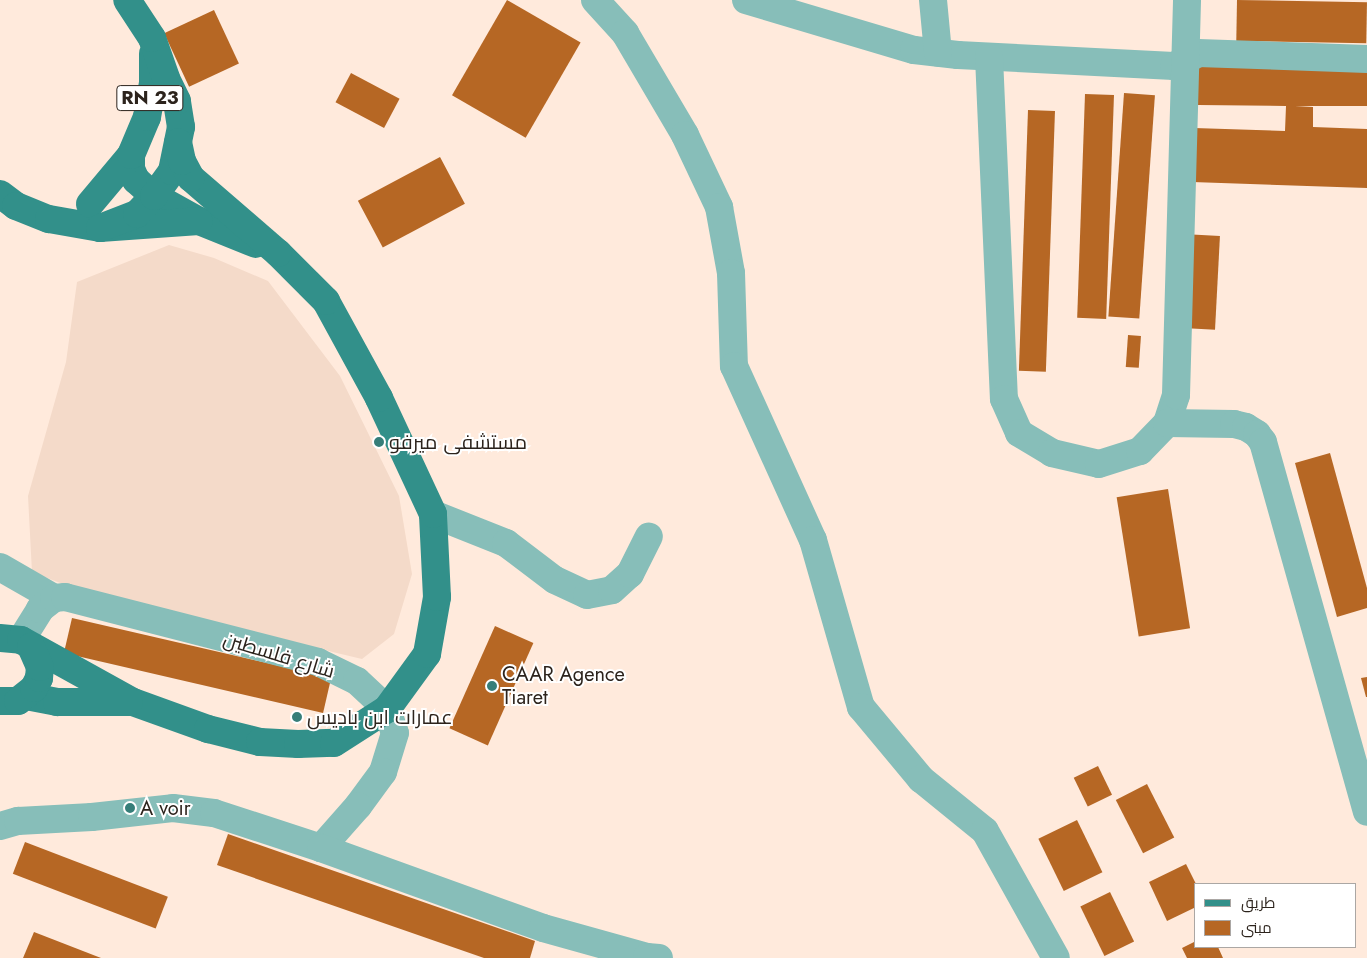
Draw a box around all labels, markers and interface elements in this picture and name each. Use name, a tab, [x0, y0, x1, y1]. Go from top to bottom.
road number: RN 23	[116, 82, 184, 115]
place label: مستشفى ميرفو	[389, 430, 527, 454]
marker: مستشفى ميرفو	[373, 436, 385, 448]
street label: شارع فلسطين	[220, 627, 338, 683]
place label: CAAR Agence Tiaret	[502, 662, 625, 709]
marker: CAAR Agence Tiaret	[486, 680, 498, 692]
place label: عمارات ابن باديس	[307, 705, 453, 729]
marker: عمارات ابن باديس	[291, 711, 303, 723]
place label: A voir	[140, 796, 191, 820]
marker: A voir	[124, 802, 136, 814]
legend	[1194, 883, 1357, 948]
text: طريق	[1241, 892, 1275, 914]
text: مبنى	[1241, 917, 1272, 939]

